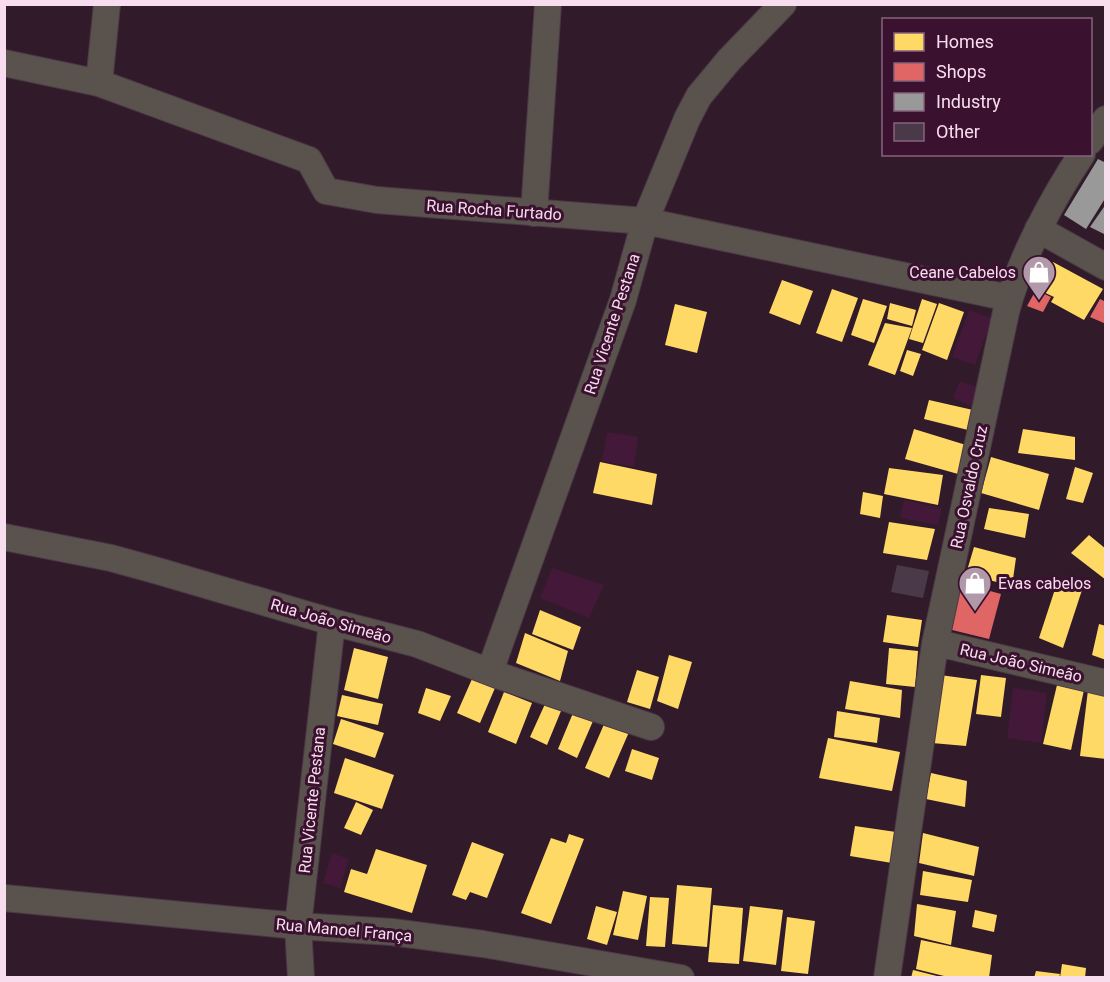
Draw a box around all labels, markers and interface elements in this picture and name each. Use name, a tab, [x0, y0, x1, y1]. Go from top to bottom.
legend	[882, 18, 1092, 156]
text: Homes	[936, 31, 994, 52]
text: Shops	[936, 61, 986, 82]
text: Industry	[936, 91, 1001, 112]
text: Other	[936, 121, 980, 142]
street label: Rua Rocha Furtado	[426, 196, 562, 224]
street label: Rua Vicente Pestana	[580, 251, 644, 397]
shop icon: Ceane Cabelos	[1021, 254, 1057, 301]
place label: Ceane Cabelos	[909, 263, 1016, 282]
street label: Rua Osvaldo Cruz	[947, 424, 991, 550]
shop icon: Evas cabelos	[957, 565, 993, 612]
place label: Evas cabelos	[998, 574, 1091, 593]
street label: Rua João Simeão	[268, 595, 394, 647]
street label: Rua João Simeão	[958, 640, 1084, 686]
street label: Rua Vicente Pestana	[295, 726, 329, 874]
street label: Rua Manoel França	[275, 915, 413, 945]

